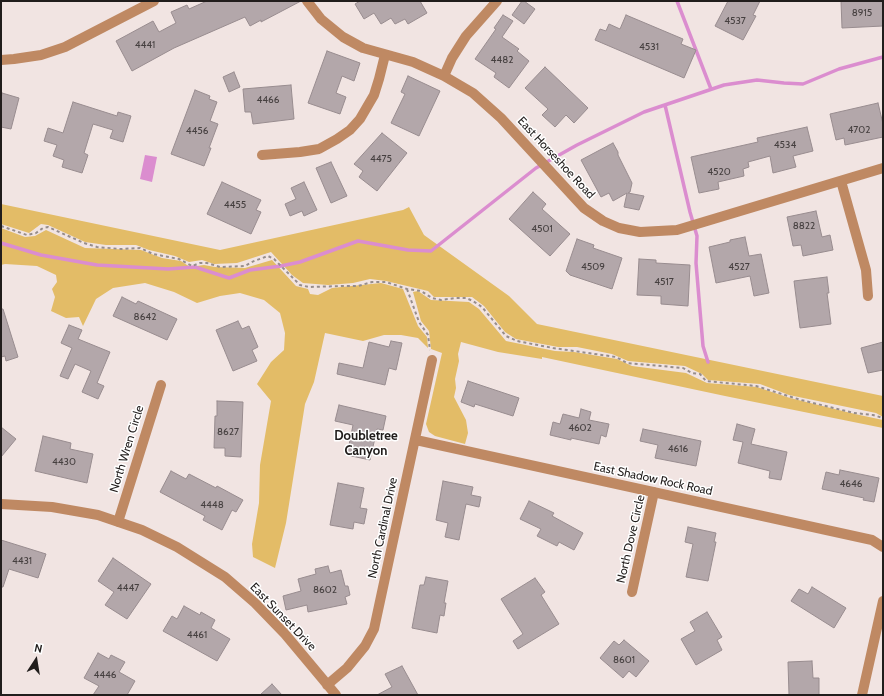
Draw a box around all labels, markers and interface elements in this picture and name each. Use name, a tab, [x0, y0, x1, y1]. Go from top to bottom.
house number: 8915	[852, 7, 872, 19]
house number: 4537	[724, 15, 746, 27]
house number: 4441	[135, 39, 155, 51]
house number: 4531	[639, 41, 659, 53]
house number: 4482	[491, 54, 513, 66]
house number: 4466	[257, 94, 279, 106]
street label: East Horseshoe Road	[514, 114, 598, 202]
house number: 4702	[848, 124, 870, 136]
house number: 4456	[186, 125, 208, 137]
house number: 4534	[774, 139, 796, 151]
house number: 4475	[370, 153, 392, 165]
house number: 4520	[707, 166, 731, 178]
house number: 4455	[224, 199, 246, 211]
house number: 8822	[793, 220, 815, 232]
house number: 4501	[531, 223, 553, 235]
house number: 4509	[581, 261, 605, 273]
house number: 4527	[728, 261, 750, 273]
house number: 4517	[654, 276, 674, 288]
house number: 8642	[134, 311, 156, 323]
street label: North Wren Circle	[107, 404, 147, 494]
house number: 4602	[568, 422, 592, 434]
house number: 8627	[217, 426, 239, 438]
district label: Doubletree Canyon	[334, 428, 398, 459]
house number: 4616	[668, 443, 688, 455]
house number: 4430	[52, 456, 76, 468]
street label: East Shadow Rock Road	[592, 459, 714, 499]
street label: North Cardinal Drive	[365, 476, 401, 580]
house number: 4646	[840, 478, 862, 490]
street label: North Dove Circle	[614, 494, 648, 584]
house number: 4448	[200, 499, 224, 511]
house number: 4431	[12, 555, 32, 567]
street label: East Sunset Drive	[247, 580, 319, 654]
house number: 4447	[117, 582, 139, 594]
house number: 8602	[313, 584, 337, 596]
house number: 4461	[187, 629, 207, 641]
north arrow	[16, 640, 56, 680]
text: N	[33, 641, 44, 656]
house number: 8601	[613, 654, 635, 666]
house number: 4446	[93, 669, 117, 681]

